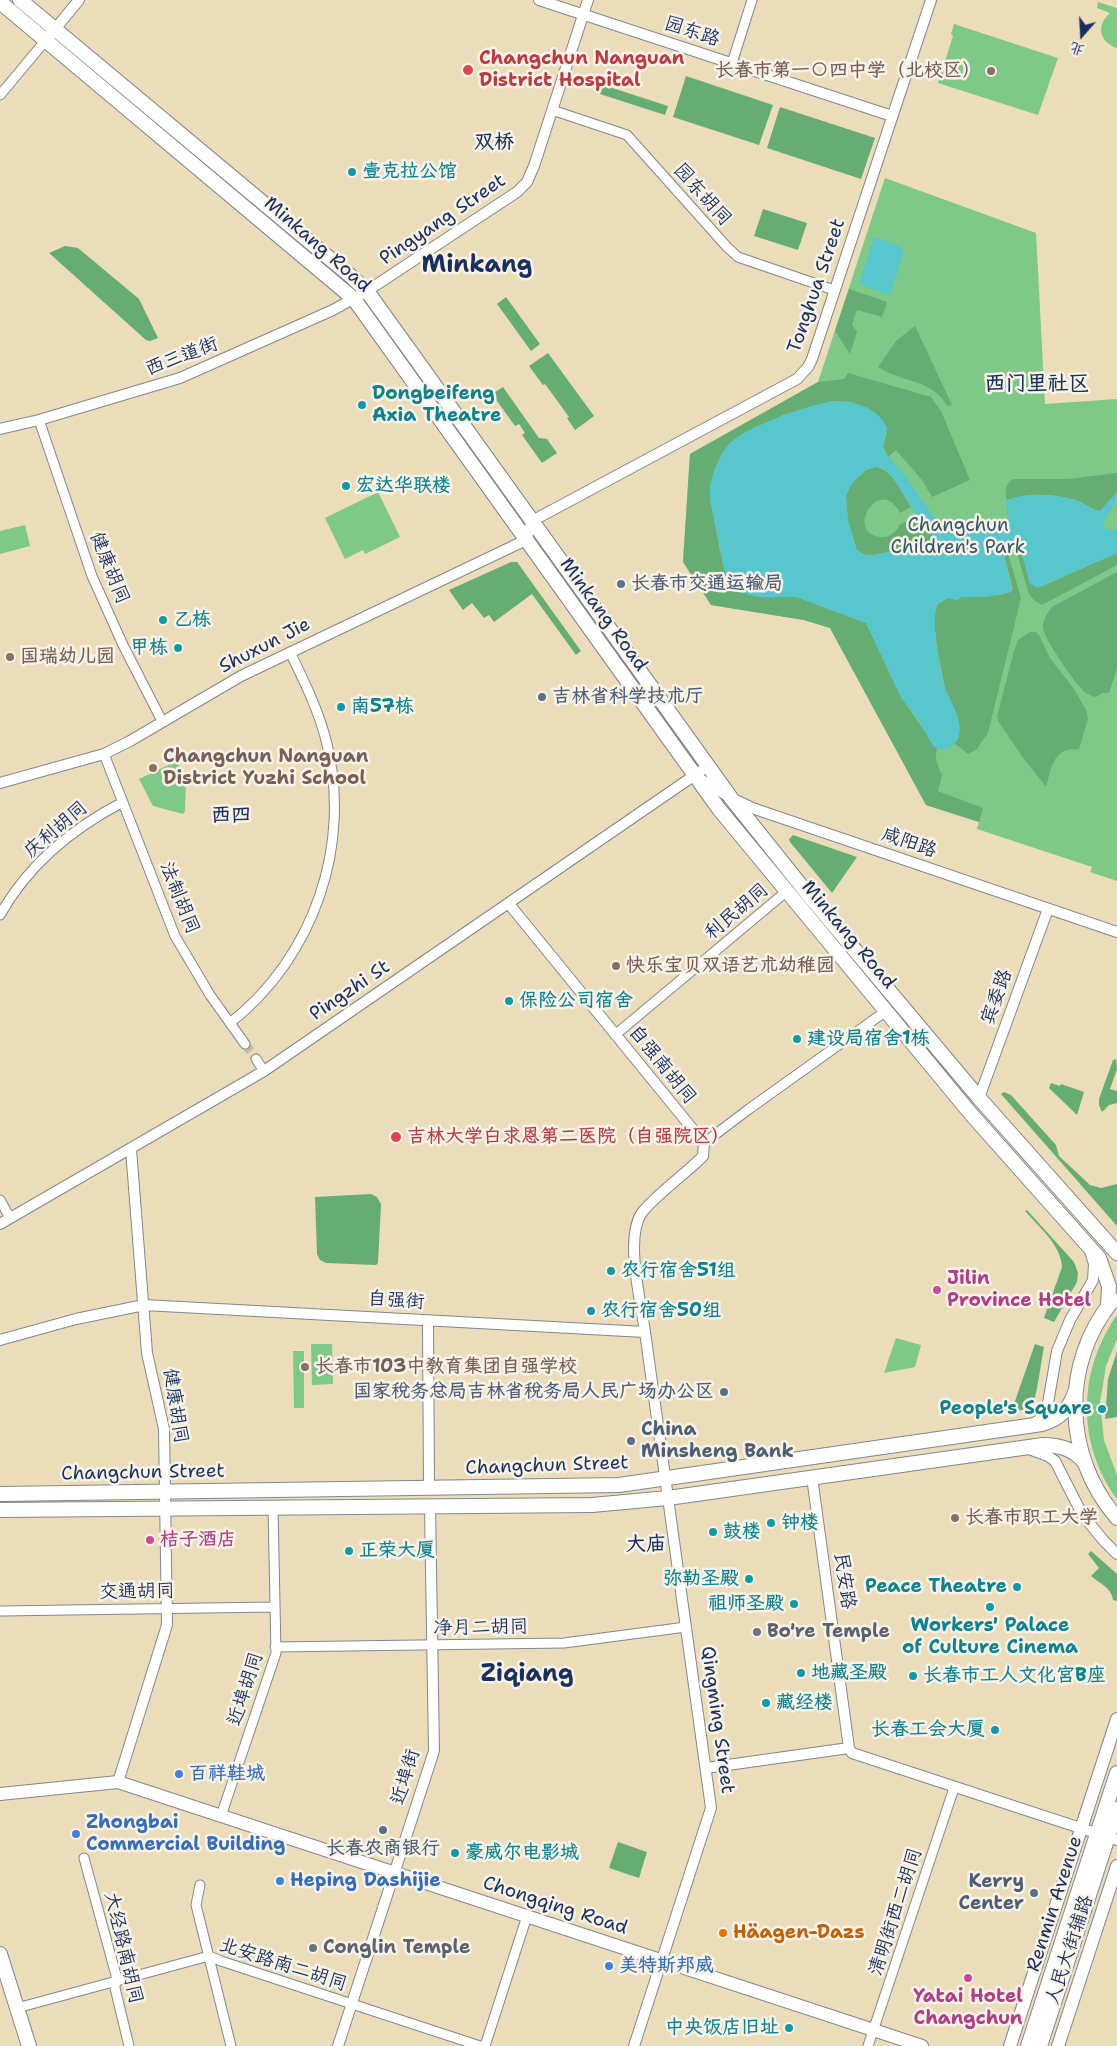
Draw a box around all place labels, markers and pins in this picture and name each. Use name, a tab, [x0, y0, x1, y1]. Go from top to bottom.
place label: Changchun Nanguan District Hospital	[479, 48, 684, 92]
place label: 长春市第一〇四中学（北校区）	[715, 60, 981, 82]
marker: Changchun Nanguan District Hospital	[461, 63, 475, 77]
marker: 长春市第一〇四中学（北校区）	[985, 65, 997, 77]
place label: 壹克拉公馆	[362, 161, 457, 183]
marker: 壹克拉公馆	[346, 166, 358, 178]
place label: Dongbeifeng Axia Theatre	[372, 383, 501, 427]
marker: Dongbeifeng Axia Theatre	[356, 399, 368, 411]
place label: 宏达华联楼	[356, 475, 451, 497]
marker: 宏达华联楼	[340, 480, 352, 492]
place label: 长春市交通运输局	[631, 573, 783, 595]
marker: 长春市交通运输局	[615, 578, 627, 590]
place label: 乙栋	[173, 609, 211, 631]
marker: 乙栋	[157, 614, 169, 626]
place label: 甲栋	[130, 637, 168, 659]
marker: 甲栋	[172, 642, 184, 654]
place label: 国瑞幼儿园	[20, 646, 115, 668]
marker: 国瑞幼儿园	[4, 651, 16, 663]
place label: 吉林省科学技术厅	[552, 686, 704, 708]
marker: 吉林省科学技术厅	[536, 691, 548, 703]
place label: 南57栋	[351, 696, 414, 718]
marker: 南57栋	[335, 701, 347, 713]
place label: Changchun Nanguan District Yuzhi School	[163, 746, 368, 790]
marker: Changchun Nanguan District Yuzhi School	[147, 762, 159, 774]
place label: 快乐宝贝双语艺术幼稚园	[626, 955, 835, 977]
marker: 快乐宝贝双语艺术幼稚园	[610, 960, 622, 972]
place label: 保险公司宿舍	[519, 990, 633, 1012]
marker: 保险公司宿舍	[503, 995, 515, 1007]
place label: 建设局宿舍1栋	[807, 1028, 930, 1050]
marker: 建设局宿舍1栋	[791, 1033, 803, 1045]
place label: 吉林大学白求恩第二医院（自强院区）	[407, 1126, 730, 1148]
marker: 吉林大学白求恩第二医院（自强院区）	[389, 1130, 403, 1144]
place label: 农行宿舍51组	[621, 1260, 736, 1282]
marker: 农行宿舍51组	[605, 1265, 617, 1277]
place label: Jilin Province Hotel	[947, 1268, 1091, 1312]
marker: Jilin Province Hotel	[931, 1284, 943, 1296]
place label: 农行宿舍50组	[601, 1300, 721, 1322]
marker: 农行宿舍50组	[585, 1305, 597, 1317]
place label: 长春市103中教育集团自强学校	[315, 1356, 577, 1378]
marker: 长春市103中教育集团自强学校	[299, 1361, 311, 1373]
place label: 国家税务总局吉林省税务局人民广场办公区	[353, 1381, 714, 1403]
marker: 国家税务总局吉林省税务局人民广场办公区	[718, 1386, 730, 1398]
place label: People's Square	[940, 1398, 1092, 1420]
marker: People's Square	[1096, 1403, 1108, 1415]
place label: China Minsheng Bank	[641, 1419, 794, 1463]
marker: China Minsheng Bank	[625, 1435, 637, 1447]
place label: 长春市职工大学	[965, 1507, 1098, 1529]
place label: 钟楼	[781, 1512, 819, 1534]
marker: 长春市职工大学	[949, 1512, 961, 1524]
marker: 钟楼	[765, 1517, 777, 1529]
place label: 鼓楼	[723, 1521, 761, 1543]
marker: 鼓楼	[707, 1526, 719, 1538]
place label: 桔子酒店	[160, 1529, 236, 1551]
marker: 桔子酒店	[144, 1534, 156, 1546]
place label: 正荣大厦	[359, 1540, 435, 1562]
marker: 正荣大厦	[343, 1545, 355, 1557]
place label: 弥勒圣殿	[663, 1568, 739, 1590]
marker: 弥勒圣殿	[743, 1573, 755, 1585]
place label: Peace Theatre	[865, 1576, 1007, 1598]
marker: Peace Theatre	[1011, 1581, 1023, 1593]
place label: 祖师圣殿	[708, 1593, 784, 1615]
marker: 祖师圣殿	[788, 1598, 800, 1610]
marker: Workers' Palace of Culture Cinema	[984, 1601, 996, 1613]
place label: Workers' Palace of Culture Cinema	[902, 1615, 1078, 1659]
place label: Bo're Temple	[767, 1621, 890, 1643]
marker: Bo're Temple	[751, 1626, 763, 1638]
place label: 地藏圣殿	[811, 1662, 887, 1684]
place label: 长春市工人文化宫B座	[923, 1665, 1106, 1687]
marker: 地藏圣殿	[795, 1667, 807, 1679]
marker: 长春市工人文化宫B座	[907, 1670, 919, 1682]
place label: 藏经楼	[776, 1692, 833, 1714]
marker: 藏经楼	[760, 1697, 772, 1709]
place label: 长春工会大厦	[871, 1719, 985, 1741]
marker: 长春工会大厦	[989, 1724, 1001, 1736]
place label: 百祥鞋城	[189, 1763, 265, 1785]
marker: 百祥鞋城	[173, 1768, 185, 1780]
place label: Zhongbai Commercial Building	[86, 1812, 285, 1856]
marker: 长春农商银行	[377, 1824, 389, 1836]
marker: Zhongbai Commercial Building	[70, 1828, 82, 1840]
place label: 长春农商银行	[326, 1838, 440, 1860]
place label: 豪威尔电影城	[465, 1842, 579, 1864]
marker: 豪威尔电影城	[449, 1847, 461, 1859]
place label: Heping Dashijie	[290, 1870, 441, 1892]
place label: Kerry Center	[959, 1871, 1024, 1915]
marker: Heping Dashijie	[274, 1875, 286, 1887]
marker: Kerry Center	[1028, 1887, 1040, 1899]
place label: Häagen-Dazs	[733, 1922, 865, 1944]
marker: Häagen-Dazs	[717, 1927, 729, 1939]
place label: Conglin Temple	[323, 1937, 470, 1959]
marker: Conglin Temple	[307, 1942, 319, 1954]
place label: 美特斯邦威	[619, 1955, 714, 1977]
marker: 美特斯邦威	[603, 1960, 615, 1972]
marker: Yatai Hotel Changchun	[962, 1972, 974, 1984]
place label: Yatai Hotel Changchun	[913, 1986, 1023, 2030]
place label: 中央饭店旧址	[665, 2017, 779, 2039]
marker: 中央饭店旧址	[783, 2022, 795, 2034]

